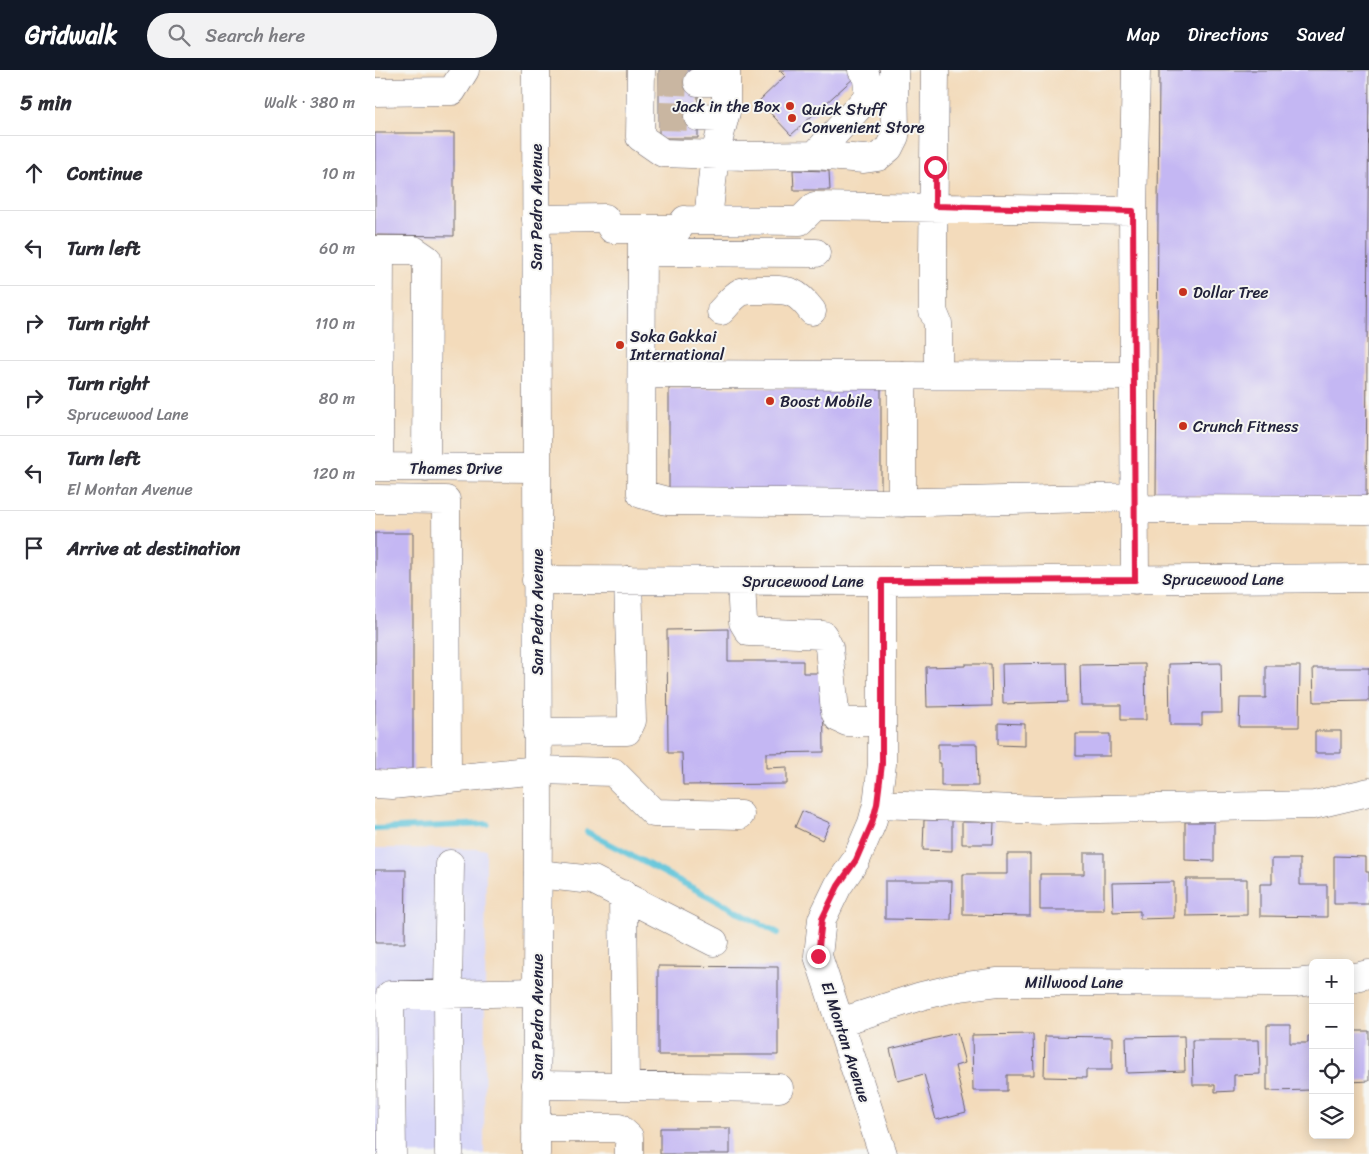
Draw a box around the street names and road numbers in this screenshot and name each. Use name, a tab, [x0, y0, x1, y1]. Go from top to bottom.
street label: San Pedro Avenue	[522, 143, 551, 270]
street label: Thames Drive	[410, 454, 502, 483]
street label: San Pedro Avenue	[523, 548, 552, 675]
street label: Sprucewood Lane	[1162, 565, 1284, 594]
street label: Sprucewood Lane	[742, 567, 864, 596]
street label: San Pedro Avenue	[523, 953, 552, 1080]
street label: Millwood Lane	[1025, 968, 1123, 997]
street label: El Montan Avenue	[813, 978, 879, 1106]

